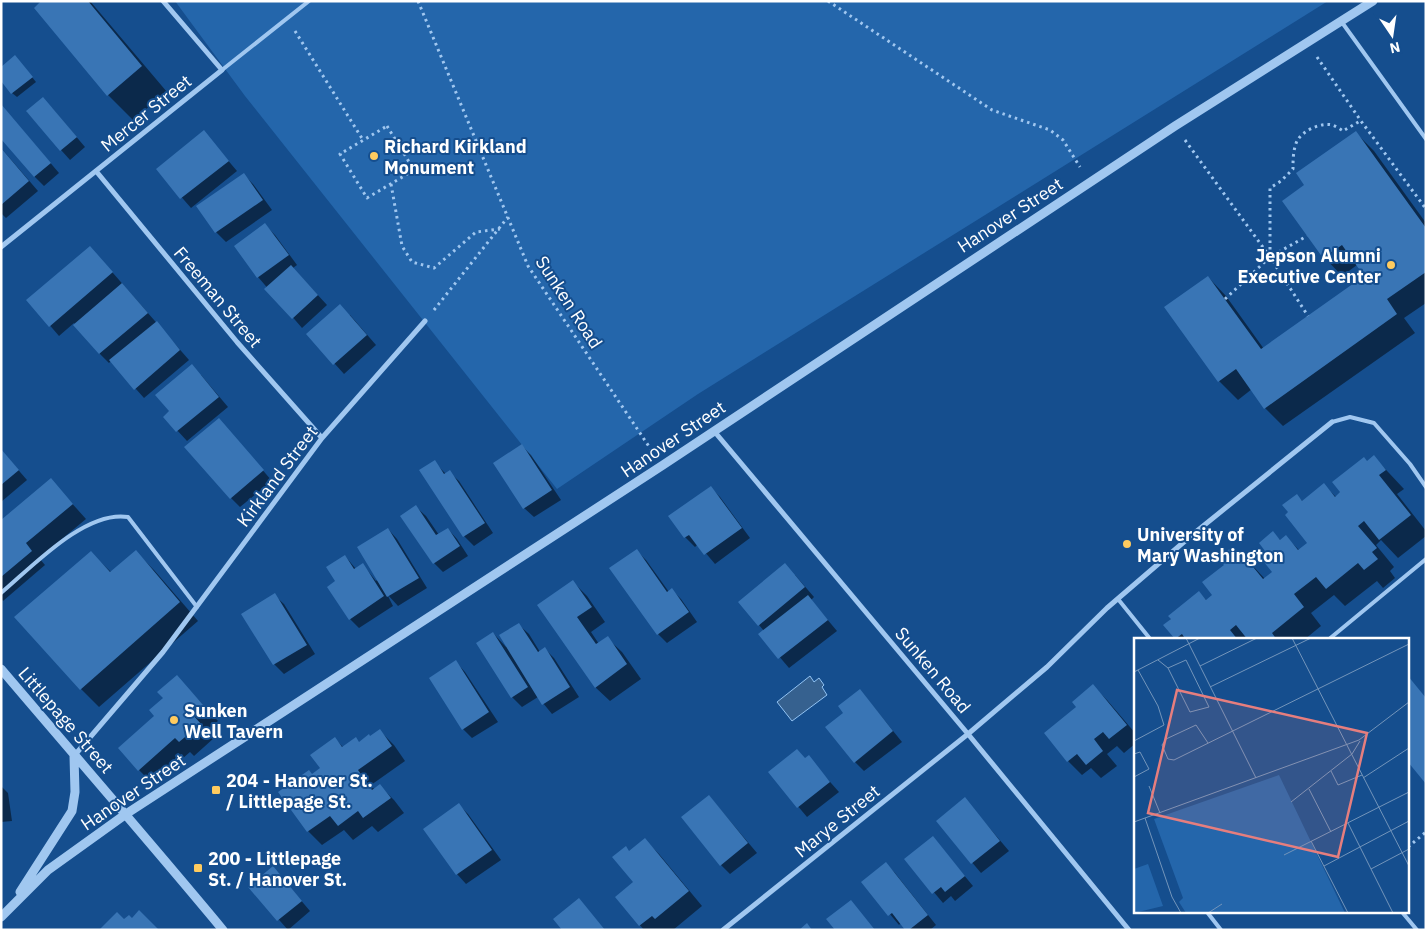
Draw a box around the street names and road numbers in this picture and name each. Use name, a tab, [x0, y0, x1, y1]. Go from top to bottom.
street label: Mercer Street	[96, 69, 196, 157]
street label: Hanover Street	[953, 172, 1067, 258]
street label: Freeman Street	[169, 242, 267, 352]
street label: Sunken Road	[531, 251, 607, 353]
street label: Hanover Street	[616, 396, 730, 482]
street label: Kirkland Street	[231, 421, 323, 531]
street label: Sunken Road	[890, 622, 976, 718]
street label: Littlepage Street	[13, 662, 119, 778]
street label: Hanover Street	[76, 749, 190, 835]
street label: Marye Street	[790, 780, 884, 862]

